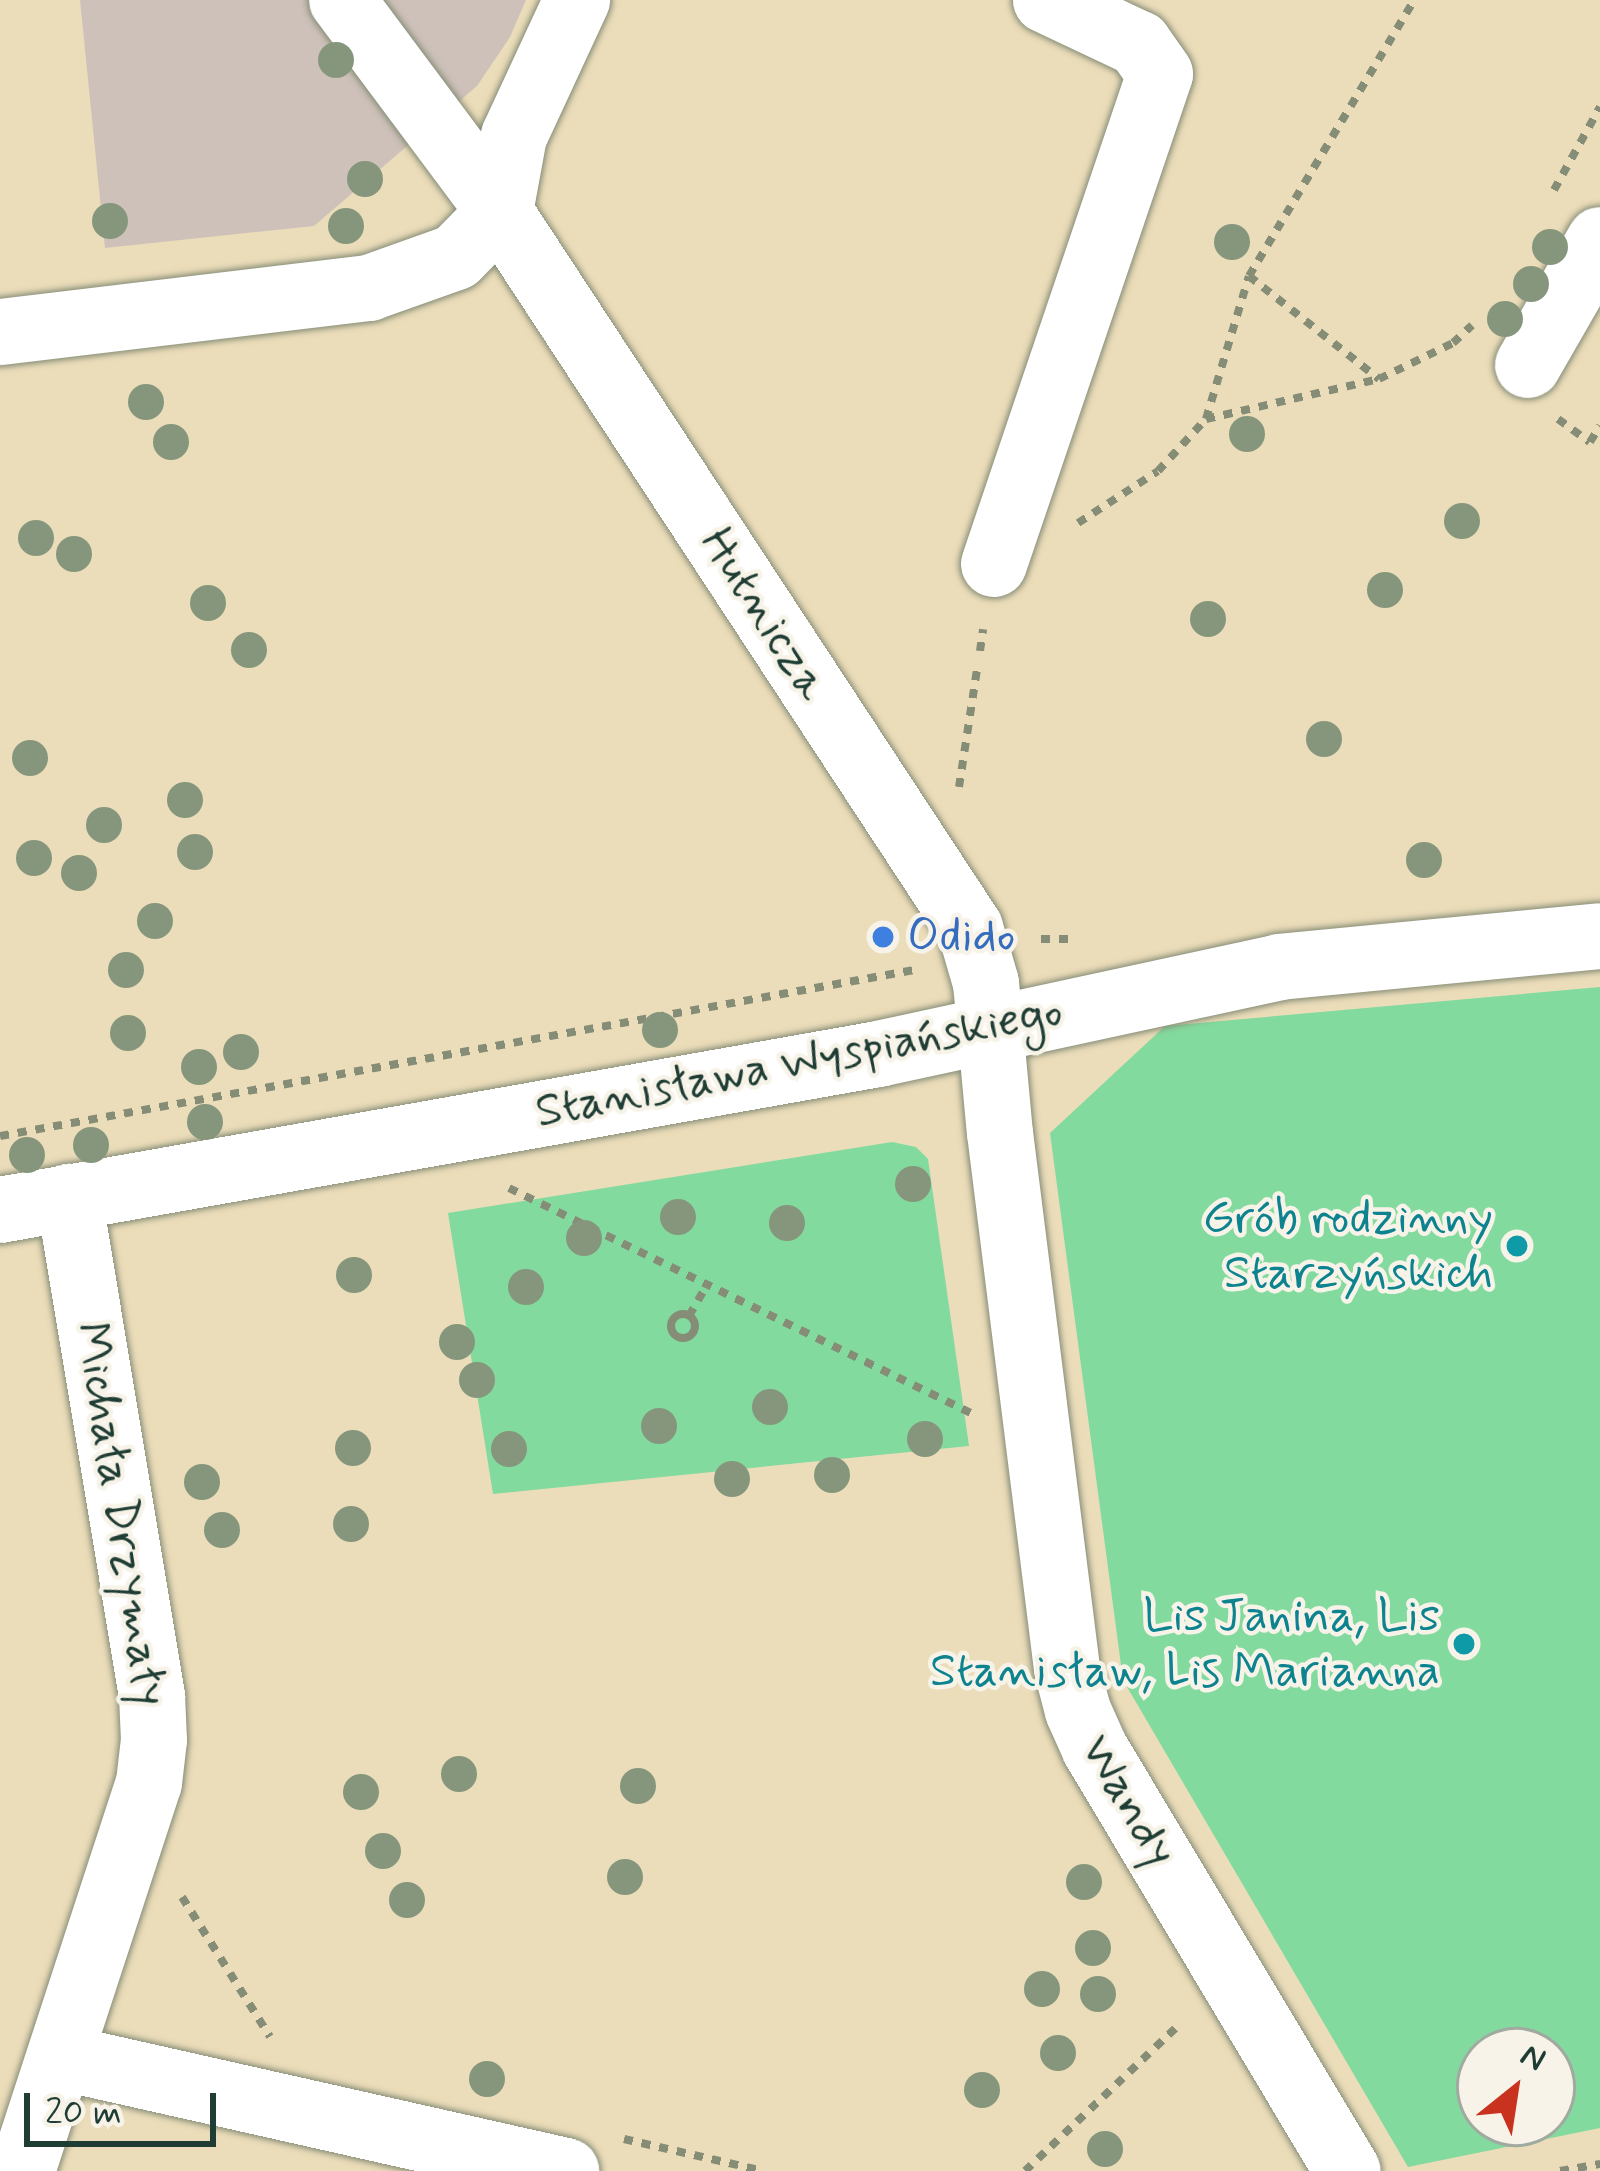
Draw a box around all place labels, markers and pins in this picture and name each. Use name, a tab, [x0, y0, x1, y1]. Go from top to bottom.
place label: Odido	[907, 908, 1015, 966]
marker: Odido	[870, 924, 896, 950]
place label: Grób rodzinny Starzyńskich	[1202, 1189, 1493, 1302]
marker: Grób rodzinny Starzyńskich	[1504, 1233, 1530, 1259]
place label: Lis Janina, Lis Stanisław, Lis Marianna	[918, 1587, 1440, 1700]
marker: Lis Janina, Lis Stanisław, Lis Marianna	[1451, 1631, 1477, 1657]

